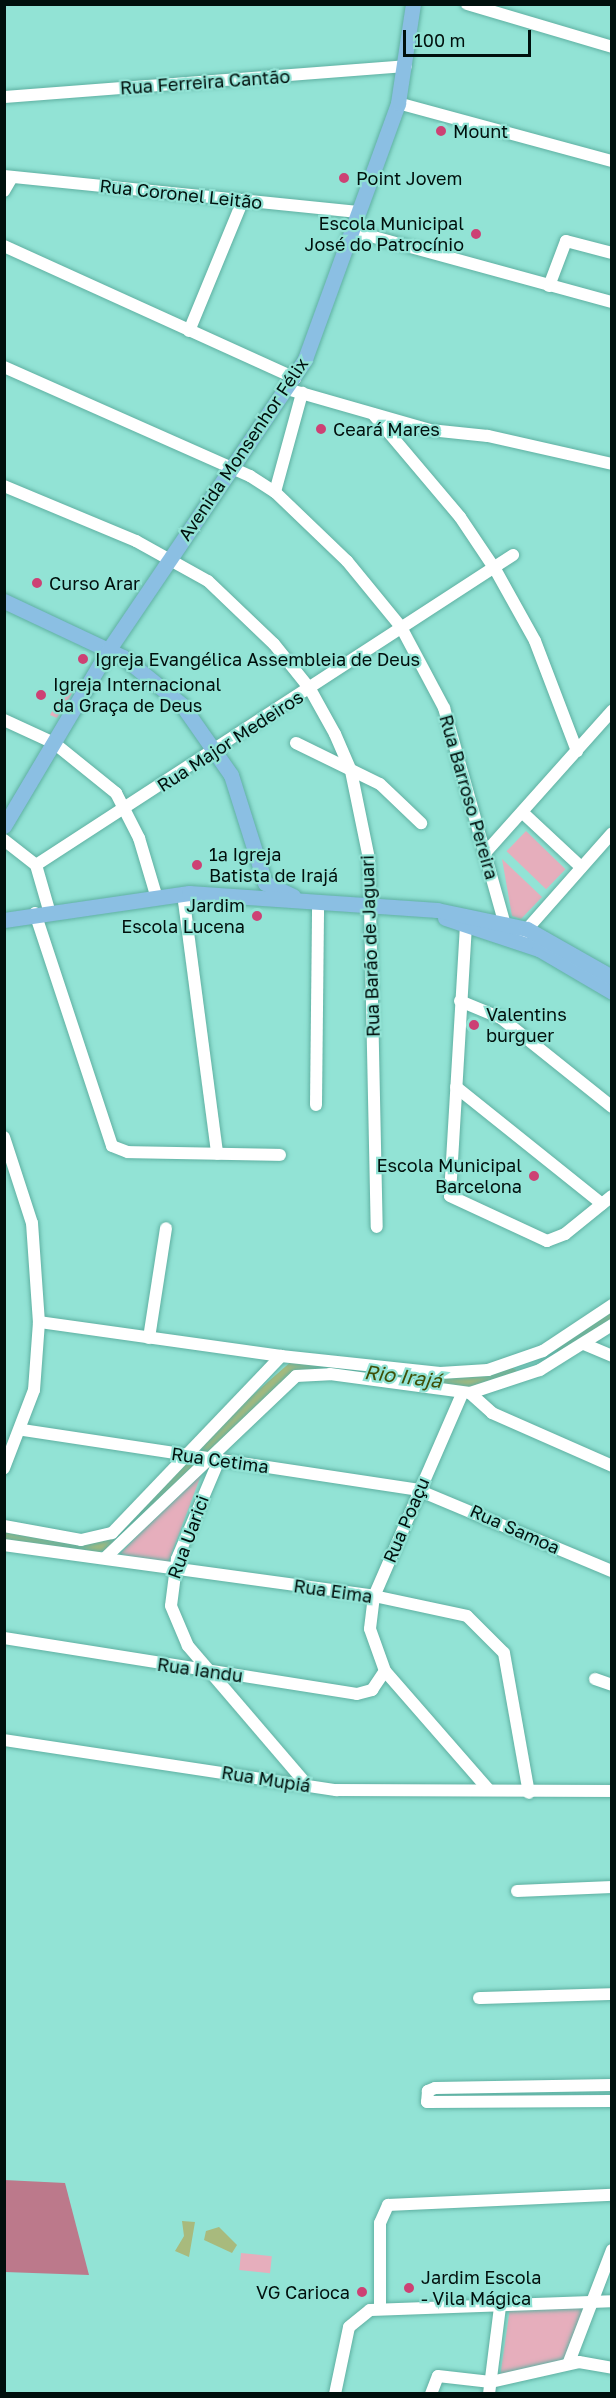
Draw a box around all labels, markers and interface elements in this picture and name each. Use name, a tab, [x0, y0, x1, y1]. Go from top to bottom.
scale bar	[406, 18, 534, 56]
text: 100 m	[414, 29, 465, 51]
street label: Rua Ferreira Cantão	[119, 65, 291, 99]
place label: Mount	[453, 120, 508, 142]
marker: Mount	[434, 124, 448, 138]
place label: Point Jovem	[356, 167, 462, 189]
marker: Point Jovem	[337, 171, 351, 185]
street label: Rua Coronel Leitão	[99, 175, 263, 213]
place label: Escola Municipal José do Patrocínio	[305, 213, 464, 256]
marker: Escola Municipal José do Patrocínio	[469, 227, 483, 241]
street label: Avenida Monsenhor Félix	[174, 353, 312, 545]
place label: Ceará Mares	[333, 418, 440, 440]
marker: Ceará Mares	[314, 422, 328, 436]
place label: Curso Arar	[49, 572, 140, 594]
marker: Curso Arar	[30, 576, 44, 590]
place label: Igreja Evangélica Assembleia de Deus	[95, 648, 420, 670]
marker: Igreja Evangélica Assembleia de Deus	[76, 652, 90, 666]
place label: Igreja Internacional da Graça de Deus	[53, 674, 221, 716]
street label: Rua Major Medeiros	[153, 686, 307, 796]
marker: Igreja Internacional da Graça de Deus	[34, 688, 48, 702]
street label: Rua Barroso Pereira	[435, 712, 503, 882]
place label: 1ª Igreja Batista de Irajá	[209, 844, 338, 886]
street label: Rua Barão de Jaguari	[356, 855, 384, 1037]
marker: 1ª Igreja Batista de Irajá	[190, 858, 204, 872]
place label: Jardim Escola Lucena	[121, 895, 245, 938]
marker: Jardim Escola Lucena	[250, 909, 264, 923]
place label: Valentins burguer	[486, 1004, 567, 1046]
marker: Valentins burguer	[467, 1018, 481, 1032]
place label: Escola Municipal Barcelona	[377, 1155, 522, 1198]
marker: Escola Municipal Barcelona	[527, 1169, 541, 1183]
water label: Rio Irajá	[363, 1359, 443, 1393]
street label: Rua Cetima	[170, 1442, 270, 1478]
street label: Rua Poaçu	[378, 1474, 434, 1566]
street label: Rua Uarici	[163, 1492, 213, 1582]
street label: Rua Samoa	[467, 1500, 563, 1558]
street label: Rua Eima	[292, 1575, 374, 1607]
street label: Rua Iandu	[156, 1653, 244, 1687]
street label: Rua Mupiá	[220, 1761, 312, 1797]
place label: Jardim Escola - Vila Mágica	[421, 2267, 541, 2310]
place label: VG Carioca	[256, 2281, 350, 2303]
marker: Jardim Escola - Vila Mágica	[402, 2281, 416, 2295]
marker: VG Carioca	[355, 2285, 369, 2299]

